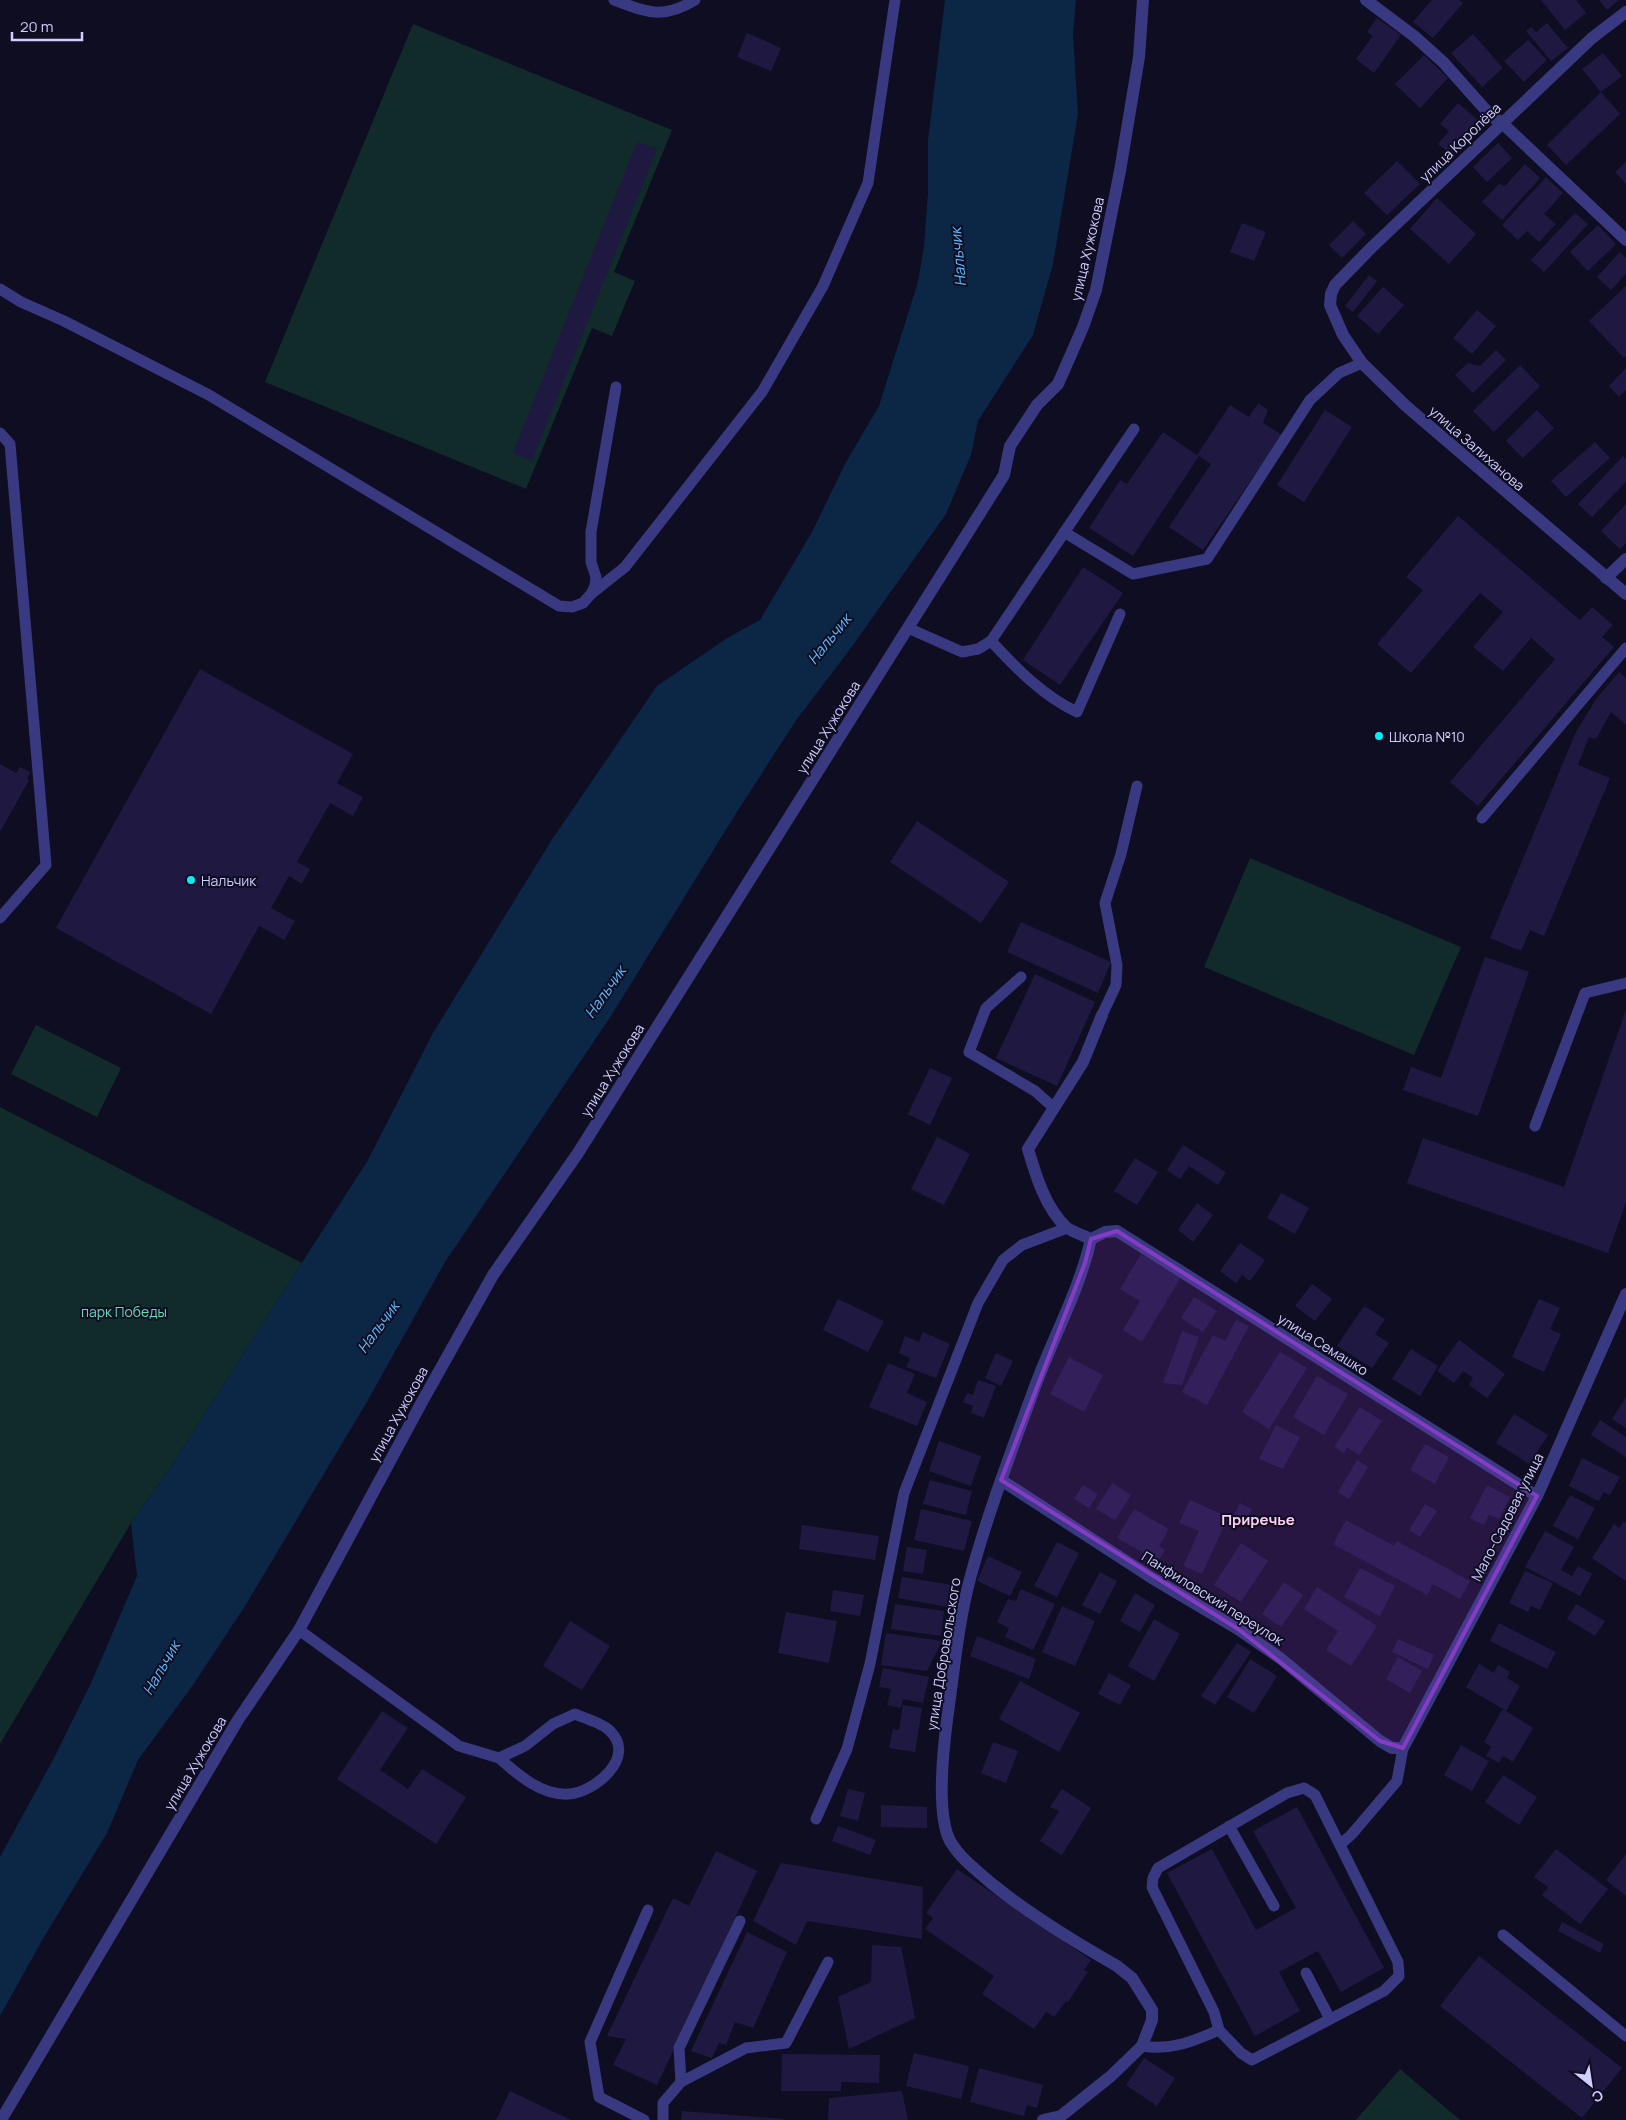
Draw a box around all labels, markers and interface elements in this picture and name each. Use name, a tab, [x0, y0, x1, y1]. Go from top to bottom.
scale bar	[12, 10, 82, 42]
text: 20 m	[20, 16, 53, 37]
street label: улица Королёва	[1415, 98, 1505, 186]
street label: улица Хужокова	[1066, 195, 1108, 303]
water label: Нальчик	[945, 224, 971, 287]
street label: улица Залиханова	[1425, 401, 1529, 495]
water label: Нальчик	[802, 607, 857, 669]
street label: улица Хужокова	[792, 677, 864, 777]
place label: Школа №10	[1389, 727, 1465, 746]
marker: Школа №10	[1373, 730, 1385, 742]
place label: Нальчик	[201, 871, 257, 890]
marker: Нальчик	[185, 874, 197, 886]
water label: Нальчик	[579, 960, 632, 1022]
street label: улица Хужокова	[576, 1020, 648, 1120]
water label: Нальчик	[352, 1295, 405, 1357]
park label: парк Победы	[81, 1302, 167, 1321]
street label: улица Семашко	[1274, 1309, 1372, 1379]
street label: улица Хужокова	[364, 1363, 432, 1465]
street label: Мало-Садовая улица	[1466, 1450, 1548, 1584]
district label: Приречье	[1221, 1509, 1295, 1530]
street label: Панфиловский переулок	[1138, 1547, 1288, 1650]
street label: улица Добровольского	[922, 1576, 964, 1732]
water label: Нальчик	[137, 1635, 186, 1699]
street label: улица Хужокова	[159, 1713, 231, 1813]
north arrow	[1566, 2060, 1616, 2110]
text: С	[1589, 2086, 1607, 2108]

